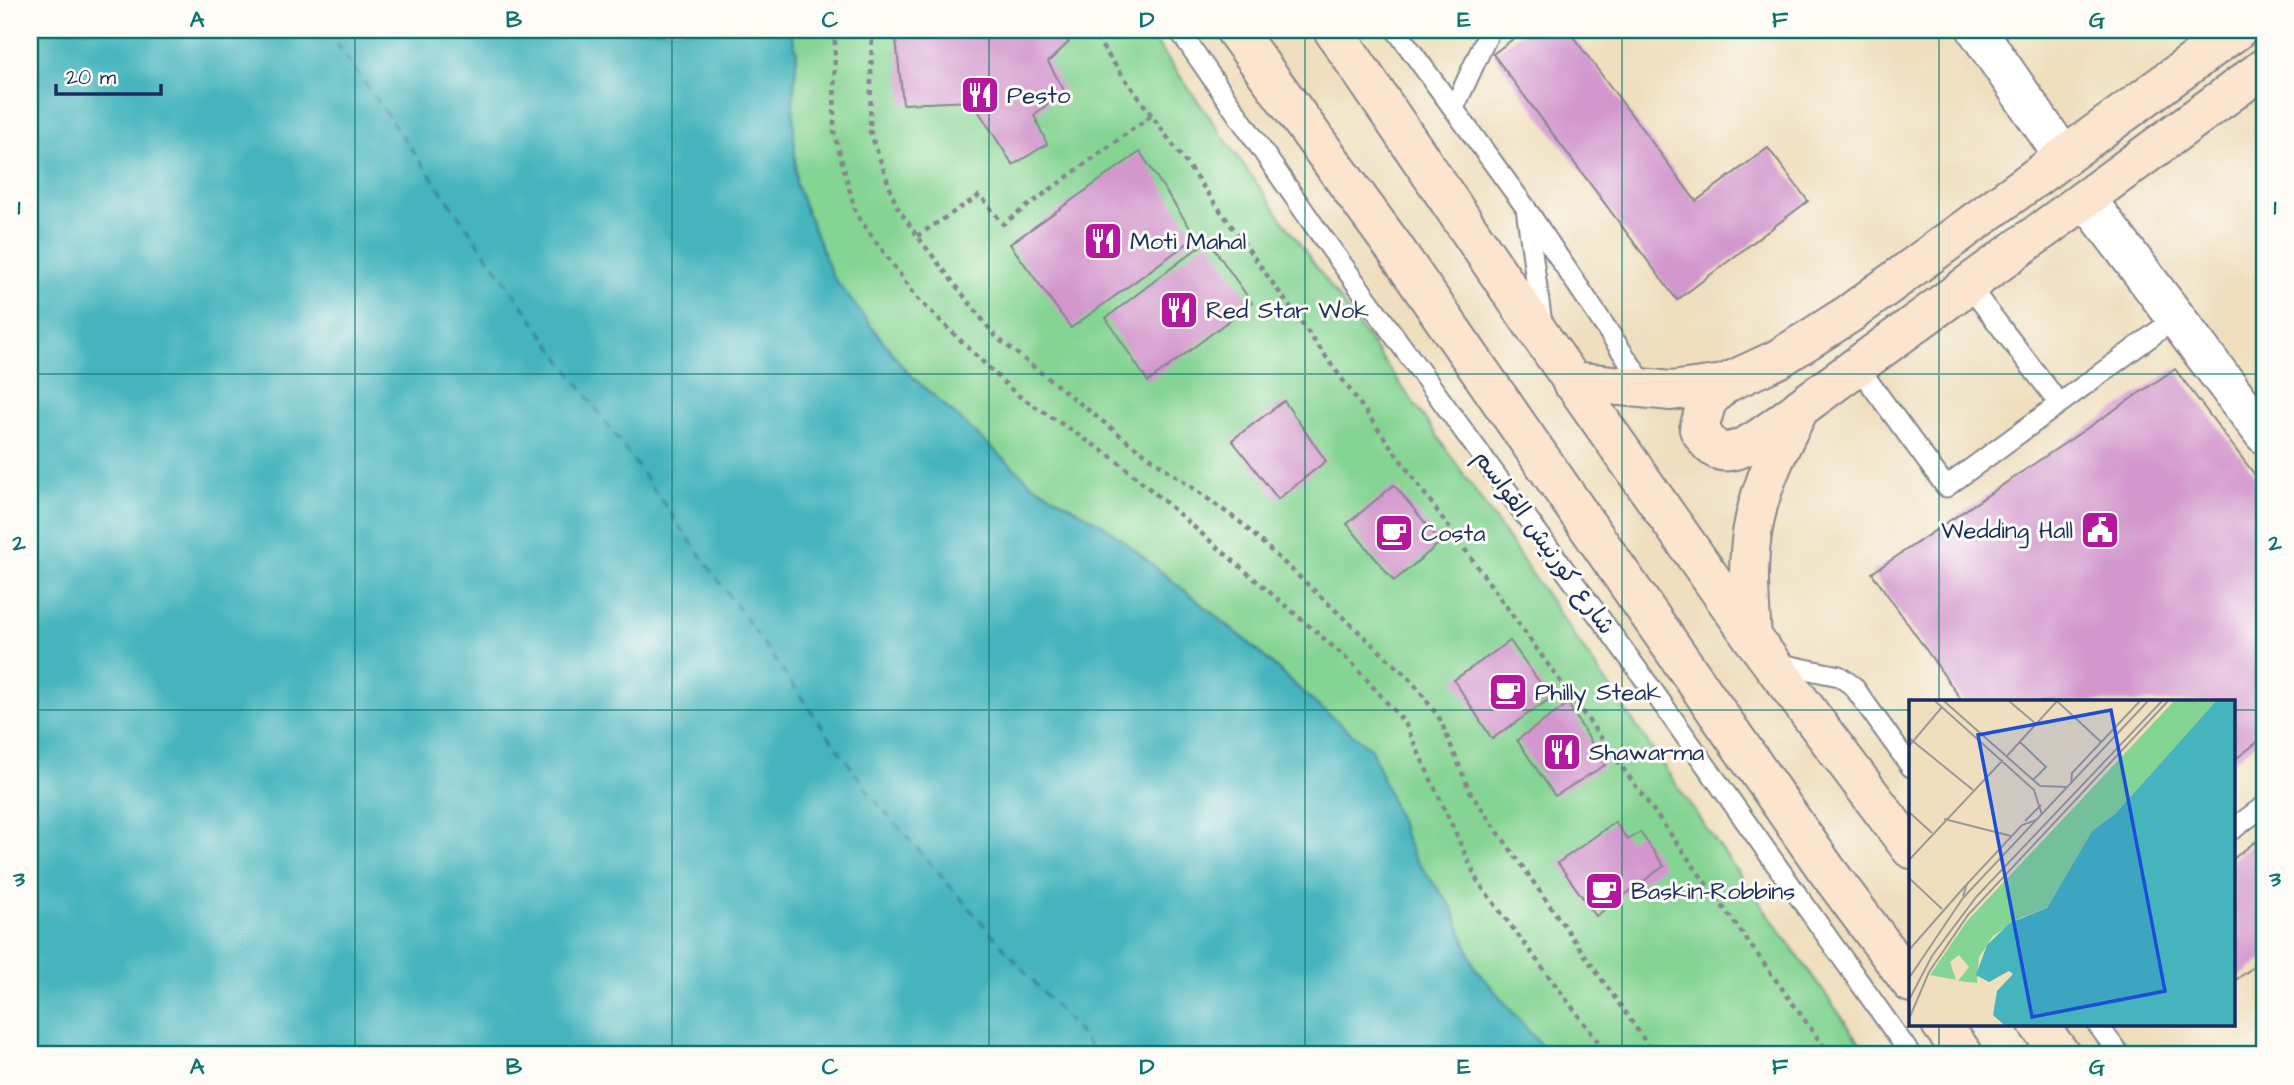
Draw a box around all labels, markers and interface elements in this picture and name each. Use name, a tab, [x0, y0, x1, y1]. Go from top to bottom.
text: A	[190, 4, 205, 36]
text: B	[506, 4, 523, 36]
text: C	[822, 4, 839, 36]
text: D	[1140, 4, 1155, 36]
text: E	[1457, 4, 1471, 36]
text: F	[1772, 4, 1789, 36]
text: G	[2089, 4, 2105, 36]
scale bar	[56, 52, 161, 96]
text: 20 m	[66, 63, 117, 92]
restaurant icon: Pesto	[959, 74, 1001, 116]
place label: Pesto	[1007, 79, 1071, 113]
text: 1	[18, 191, 21, 223]
text: 1	[2274, 191, 2277, 223]
restaurant icon: Moti Mahal	[1082, 220, 1124, 262]
place label: Moti Mahal	[1130, 225, 1246, 259]
restaurant icon: Red Star Wok	[1158, 289, 1200, 331]
place label: Red Star Wok	[1206, 294, 1369, 328]
street label: شارع كورنيش القواسم	[1465, 443, 1623, 642]
public building icon: Wedding Hall	[2079, 509, 2121, 551]
cafe icon: Costa	[1373, 512, 1415, 554]
place label: Wedding Hall	[1941, 514, 2073, 549]
place label: Costa	[1421, 517, 1485, 551]
text: 2	[11, 527, 26, 559]
text: 2	[2267, 527, 2282, 559]
cafe icon: Philly Steak	[1487, 671, 1529, 713]
place label: Philly Steak	[1535, 676, 1661, 711]
inset map	[1909, 700, 2234, 1026]
restaurant icon: Shawarma	[1541, 731, 1583, 773]
place label: Shawarma	[1589, 736, 1704, 770]
text: 3	[12, 863, 25, 895]
text: 3	[2268, 863, 2281, 895]
cafe icon: Baskin-Robbins	[1583, 870, 1625, 912]
place label: Baskin-Robbins	[1631, 875, 1795, 909]
text: A	[190, 1051, 205, 1083]
text: B	[506, 1051, 523, 1083]
text: C	[822, 1051, 839, 1083]
text: D	[1140, 1051, 1155, 1083]
text: E	[1457, 1051, 1471, 1083]
text: F	[1772, 1051, 1789, 1083]
text: G	[2089, 1051, 2105, 1083]

